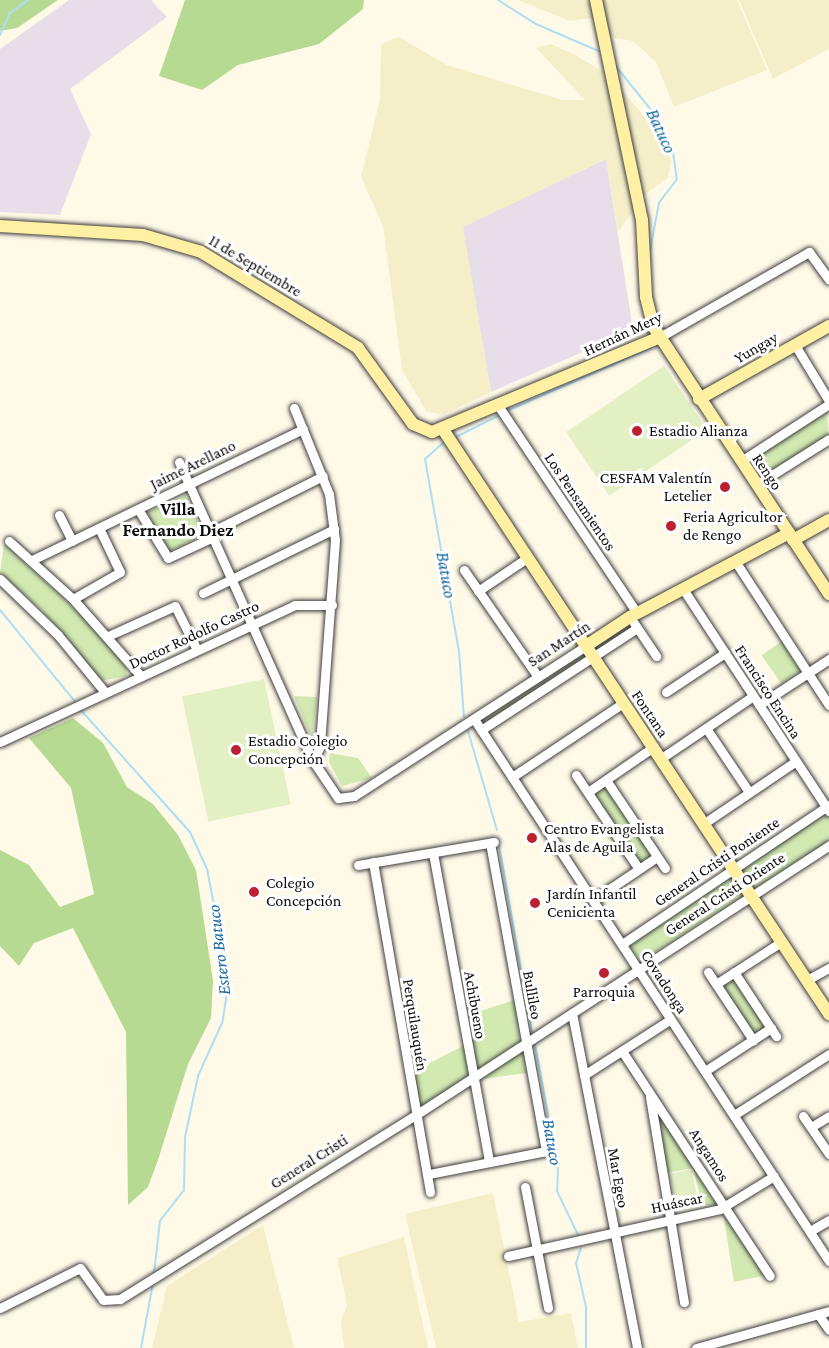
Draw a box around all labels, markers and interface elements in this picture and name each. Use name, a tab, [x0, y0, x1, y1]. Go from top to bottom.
water label: Batuco	[641, 105, 681, 157]
street label: 11 de Septiembre	[205, 231, 305, 301]
street label: Hernán Mery	[581, 308, 665, 360]
street label: Yungay	[731, 328, 781, 368]
place label: Estadio Alianza	[649, 421, 748, 441]
marker: Estadio Alianza	[630, 424, 644, 438]
street label: Jaime Arellano	[147, 436, 239, 494]
street label: Los Pensamientos	[540, 449, 620, 555]
street label: Rengo	[748, 450, 786, 494]
place label: CESFAM Valentín Letelier	[600, 468, 712, 506]
marker: CESFAM Valentín Letelier	[716, 478, 734, 496]
district label: Villa Fernando Diez	[123, 499, 233, 542]
place label: Feria Agricultor de Rengo	[683, 507, 783, 545]
marker: Feria Agricultor de Rengo	[664, 519, 678, 533]
water label: Batuco	[431, 550, 461, 600]
street label: Doctor Rodolfo Castro	[126, 596, 262, 674]
street label: San Martín	[524, 617, 594, 671]
street label: Francisco Encina	[731, 642, 805, 742]
street label: Fontana	[627, 687, 673, 741]
place label: Estadio Colegio Concepción	[248, 731, 348, 769]
marker: Estadio Colegio Concepción	[229, 743, 243, 757]
street label: General Cristi Poniente	[651, 813, 783, 911]
place label: Centro Evangelista Alas de Aguila	[544, 819, 664, 857]
marker: Centro Evangelista Alas de Aguila	[525, 831, 539, 845]
street label: General Cristi Oriente	[661, 848, 789, 940]
place label: Colegio Concepción	[266, 873, 341, 911]
place label: Jardín Infantil Cenicienta	[547, 884, 637, 922]
marker: Colegio Concepción	[247, 885, 261, 899]
marker: Jardín Infantil Cenicienta	[528, 896, 542, 910]
water label: Estero Batuco	[203, 904, 235, 996]
street label: Covadonga	[636, 947, 692, 1017]
marker: Parroquia	[597, 966, 611, 980]
street label: Bullileo	[518, 969, 546, 1021]
street label: Achibueno	[460, 970, 490, 1040]
street label: Perquilauquén	[398, 977, 432, 1073]
place label: Parroquia	[573, 982, 635, 1002]
water label: Batuco	[537, 1117, 567, 1167]
street label: Angamos	[685, 1125, 733, 1185]
street label: General Cristi	[267, 1131, 351, 1193]
street label: Mar Egeo	[603, 1147, 633, 1209]
street label: Huáscar	[649, 1188, 705, 1218]

